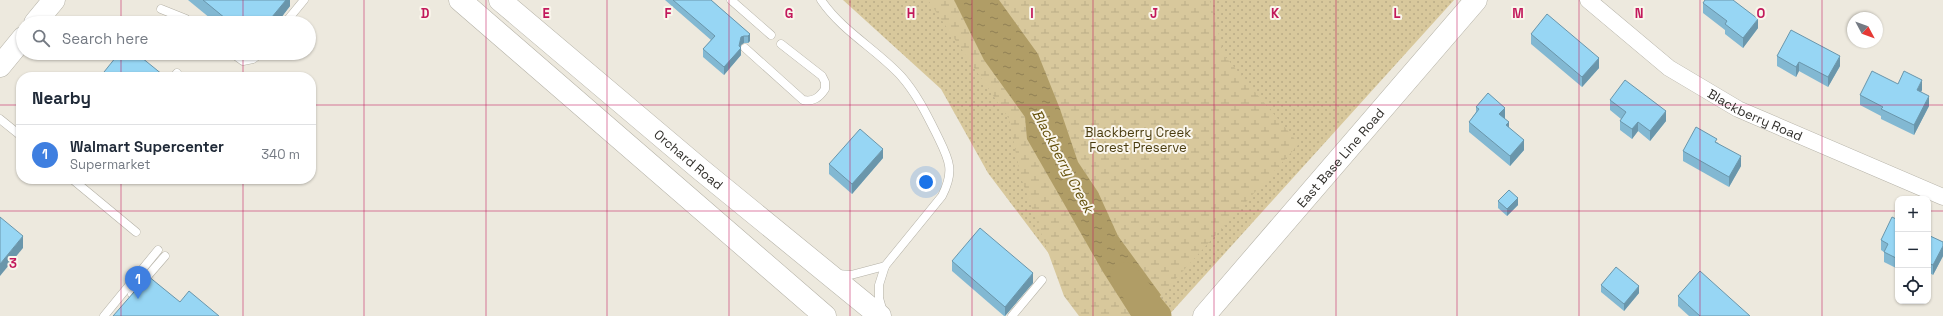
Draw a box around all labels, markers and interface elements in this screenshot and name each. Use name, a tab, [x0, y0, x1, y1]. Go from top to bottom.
text: D	[421, 5, 430, 22]
text: E	[542, 5, 550, 22]
text: F	[665, 5, 672, 22]
text: G	[785, 5, 793, 22]
text: H	[907, 5, 915, 22]
text: I	[1030, 5, 1034, 22]
text: J	[1150, 5, 1158, 22]
text: K	[1271, 5, 1280, 22]
text: L	[1393, 5, 1401, 22]
text: M	[1512, 5, 1524, 22]
text: N	[1635, 5, 1643, 22]
text: O	[1757, 5, 1766, 22]
north arrow	[1847, 12, 1883, 48]
search box	[16, 16, 316, 60]
icon: search	[30, 27, 52, 49]
text: Search here	[62, 29, 148, 48]
street label: Blackberry Road	[1705, 85, 1805, 144]
text: Nearby	[32, 87, 91, 109]
street label: East Base Line Road	[1293, 104, 1388, 211]
water label: Blackberry Creek	[1028, 106, 1099, 217]
park label: Blackberry Creek Forest Preserve	[1085, 124, 1191, 156]
street label: Orchard Road	[651, 126, 727, 193]
text: Walmart Supercenter	[70, 137, 224, 156]
text: 1	[42, 146, 48, 163]
text: 340 m	[261, 146, 300, 163]
text: Supermarket	[70, 156, 151, 173]
your location	[916, 172, 936, 192]
map controls	[1895, 196, 1931, 304]
button: +	[1895, 196, 1931, 232]
button: −	[1895, 232, 1931, 268]
text: 3	[9, 255, 17, 272]
pin: 1	[125, 266, 151, 299]
button: locate	[1895, 268, 1931, 304]

